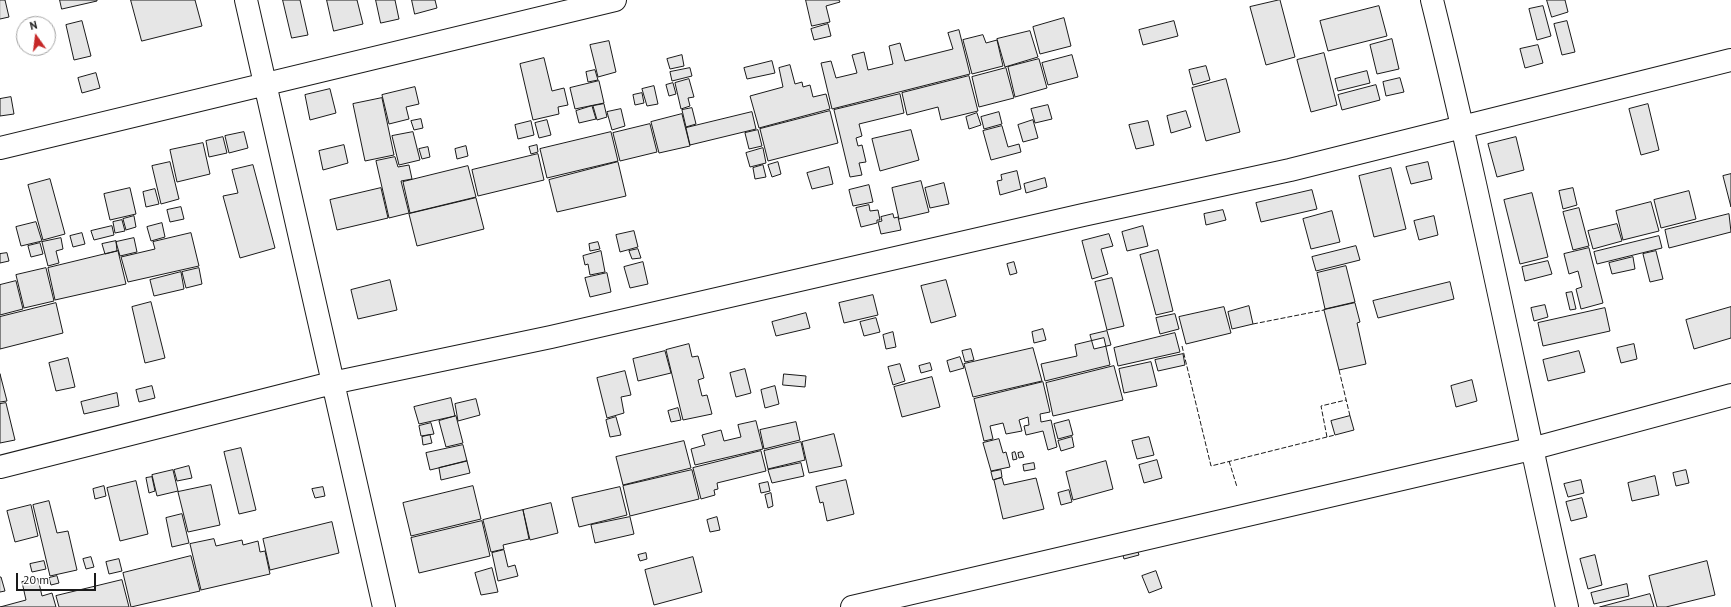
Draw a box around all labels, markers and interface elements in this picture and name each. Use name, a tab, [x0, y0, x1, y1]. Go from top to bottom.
north arrow	[16, 16, 56, 56]
text: N	[28, 18, 39, 33]
scale bar	[18, 565, 98, 591]
text: 20 m	[23, 572, 49, 587]

